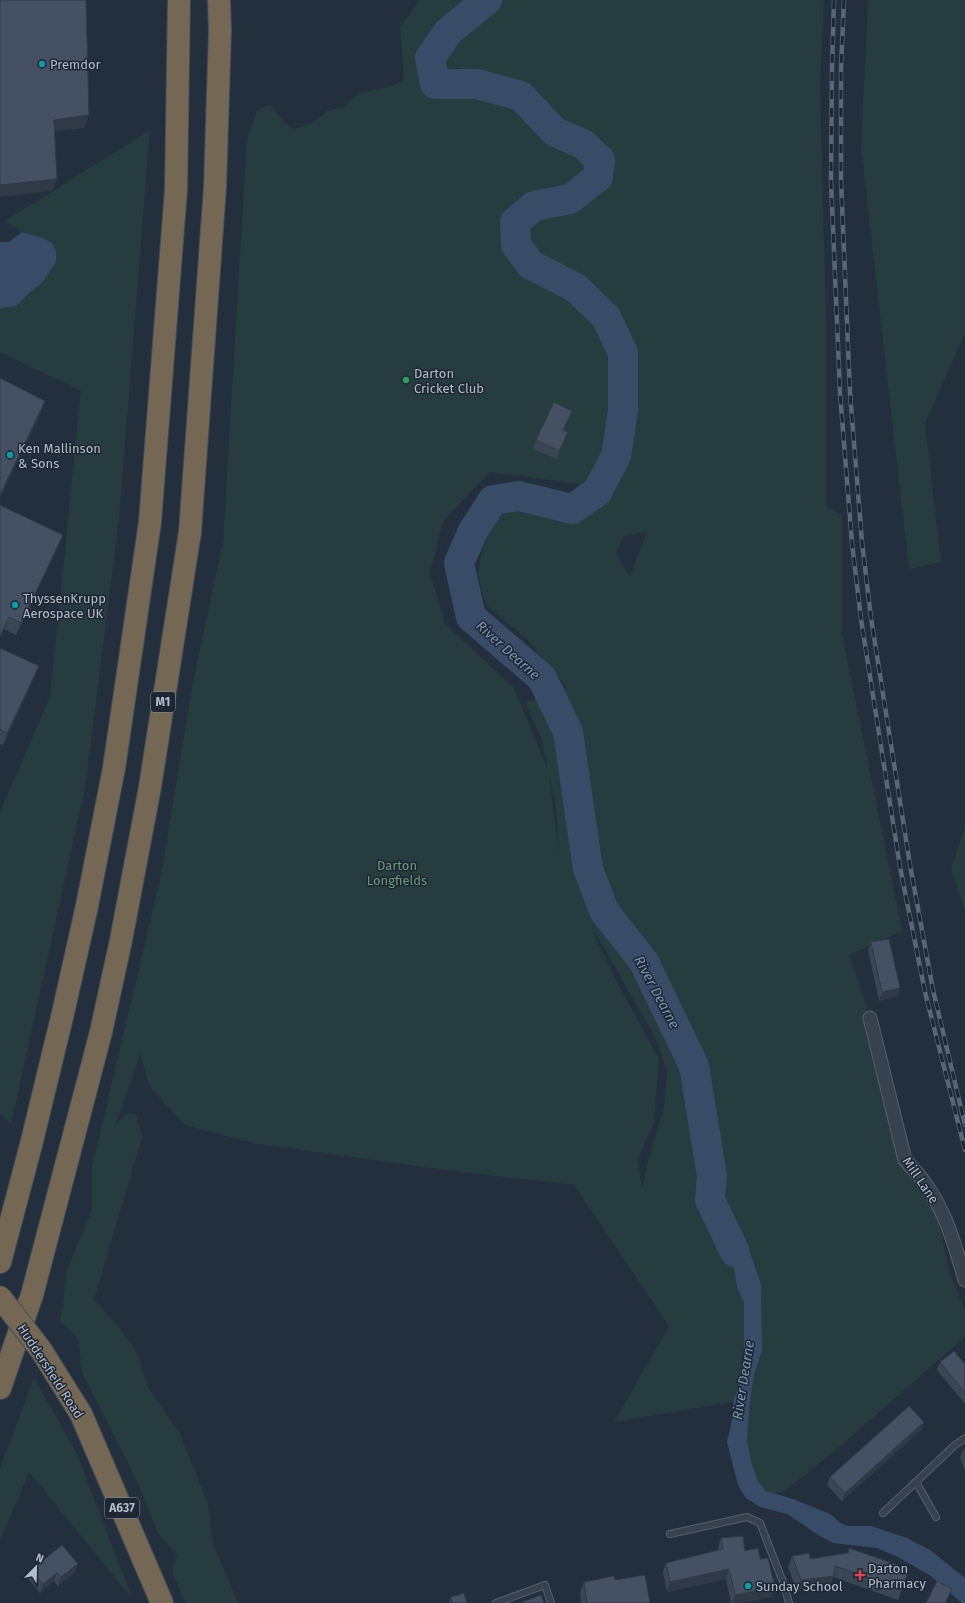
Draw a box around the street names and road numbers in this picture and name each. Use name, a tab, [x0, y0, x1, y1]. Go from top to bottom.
road number: M1	[151, 692, 175, 712]
street label: Mill Lane	[900, 1154, 942, 1206]
street label: Huddersfield Road	[14, 1321, 87, 1421]
road number: A637	[105, 1498, 139, 1518]

